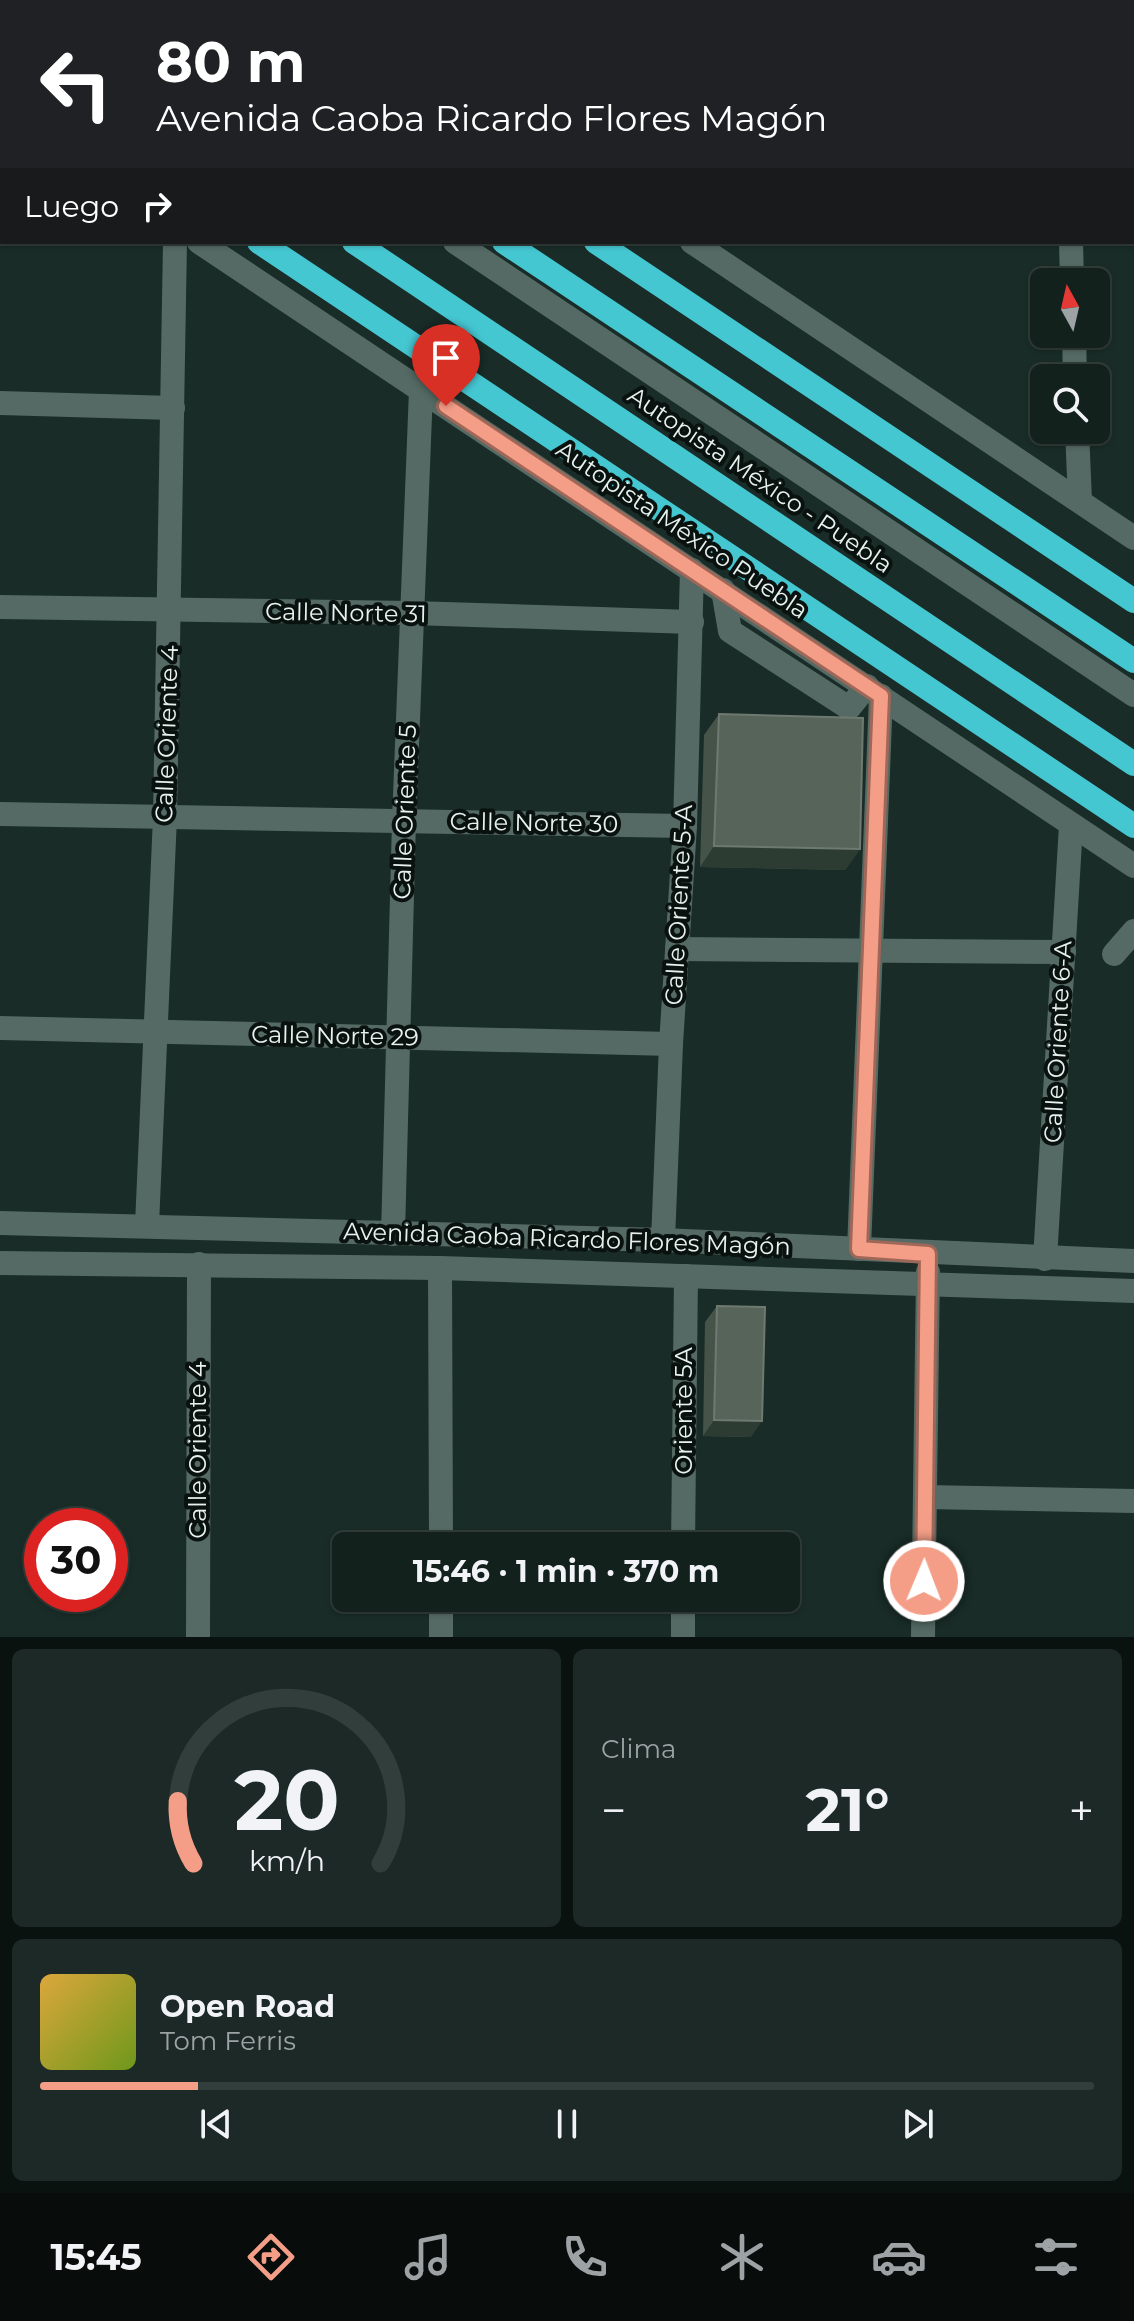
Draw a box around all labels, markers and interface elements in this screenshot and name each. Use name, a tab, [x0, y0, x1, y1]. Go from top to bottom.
text: 80 m	[156, 28, 306, 96]
icon: left	[24, 32, 128, 136]
text: Avenida Caoba Ricardo Flores Magón	[156, 96, 827, 140]
icon: right	[135, 184, 179, 228]
text: Luego	[24, 188, 119, 225]
north arrow	[1030, 268, 1110, 348]
map controls	[1030, 268, 1110, 444]
pin	[412, 324, 480, 406]
icon: arrive	[424, 336, 468, 380]
button: search	[1030, 364, 1110, 444]
street label: Autopista México - Puebla	[623, 380, 898, 579]
street label: Autopista México Puebla	[551, 434, 814, 625]
street label: Calle Norte 31	[265, 597, 427, 628]
street label: Calle Oriente 4	[149, 645, 184, 823]
street label: Calle Oriente 5	[387, 724, 422, 900]
street label: Calle Oriente 5-A	[659, 803, 698, 1006]
street label: Calle Norte 30	[449, 807, 619, 838]
street label: Calle Oriente 6-A	[1038, 939, 1077, 1144]
street label: Calle Norte 29	[251, 1020, 419, 1051]
street label: Avenida Caoba Ricardo Flores Magón	[343, 1216, 791, 1261]
street label: Oriente 5A	[669, 1346, 698, 1475]
street label: Calle Oriente 4	[183, 1361, 212, 1539]
speed limit sign: 30	[24, 1508, 128, 1612]
position arrow	[882, 1539, 966, 1623]
text: 15:46 · 1 min · 370 m	[413, 1553, 719, 1590]
text: Clima	[601, 1733, 676, 1765]
text: 20	[234, 1749, 339, 1851]
text: 21°	[806, 1773, 890, 1846]
text: −	[601, 1783, 626, 1837]
text: +	[1069, 1783, 1094, 1837]
text: km/h	[248, 1843, 325, 1878]
text: Open Road	[160, 1988, 335, 2025]
text: Tom Ferris	[160, 2025, 296, 2057]
icon: previous	[194, 2102, 238, 2146]
icon: pause	[545, 2102, 589, 2146]
icon: next	[896, 2102, 940, 2146]
icon: directions	[243, 2229, 299, 2285]
icon: music	[400, 2229, 456, 2285]
icon: phone	[557, 2229, 613, 2285]
icon: climate	[714, 2229, 770, 2285]
icon: car	[871, 2229, 927, 2285]
icon: filters	[1028, 2229, 1084, 2285]
text: 15:45	[50, 2235, 142, 2279]

